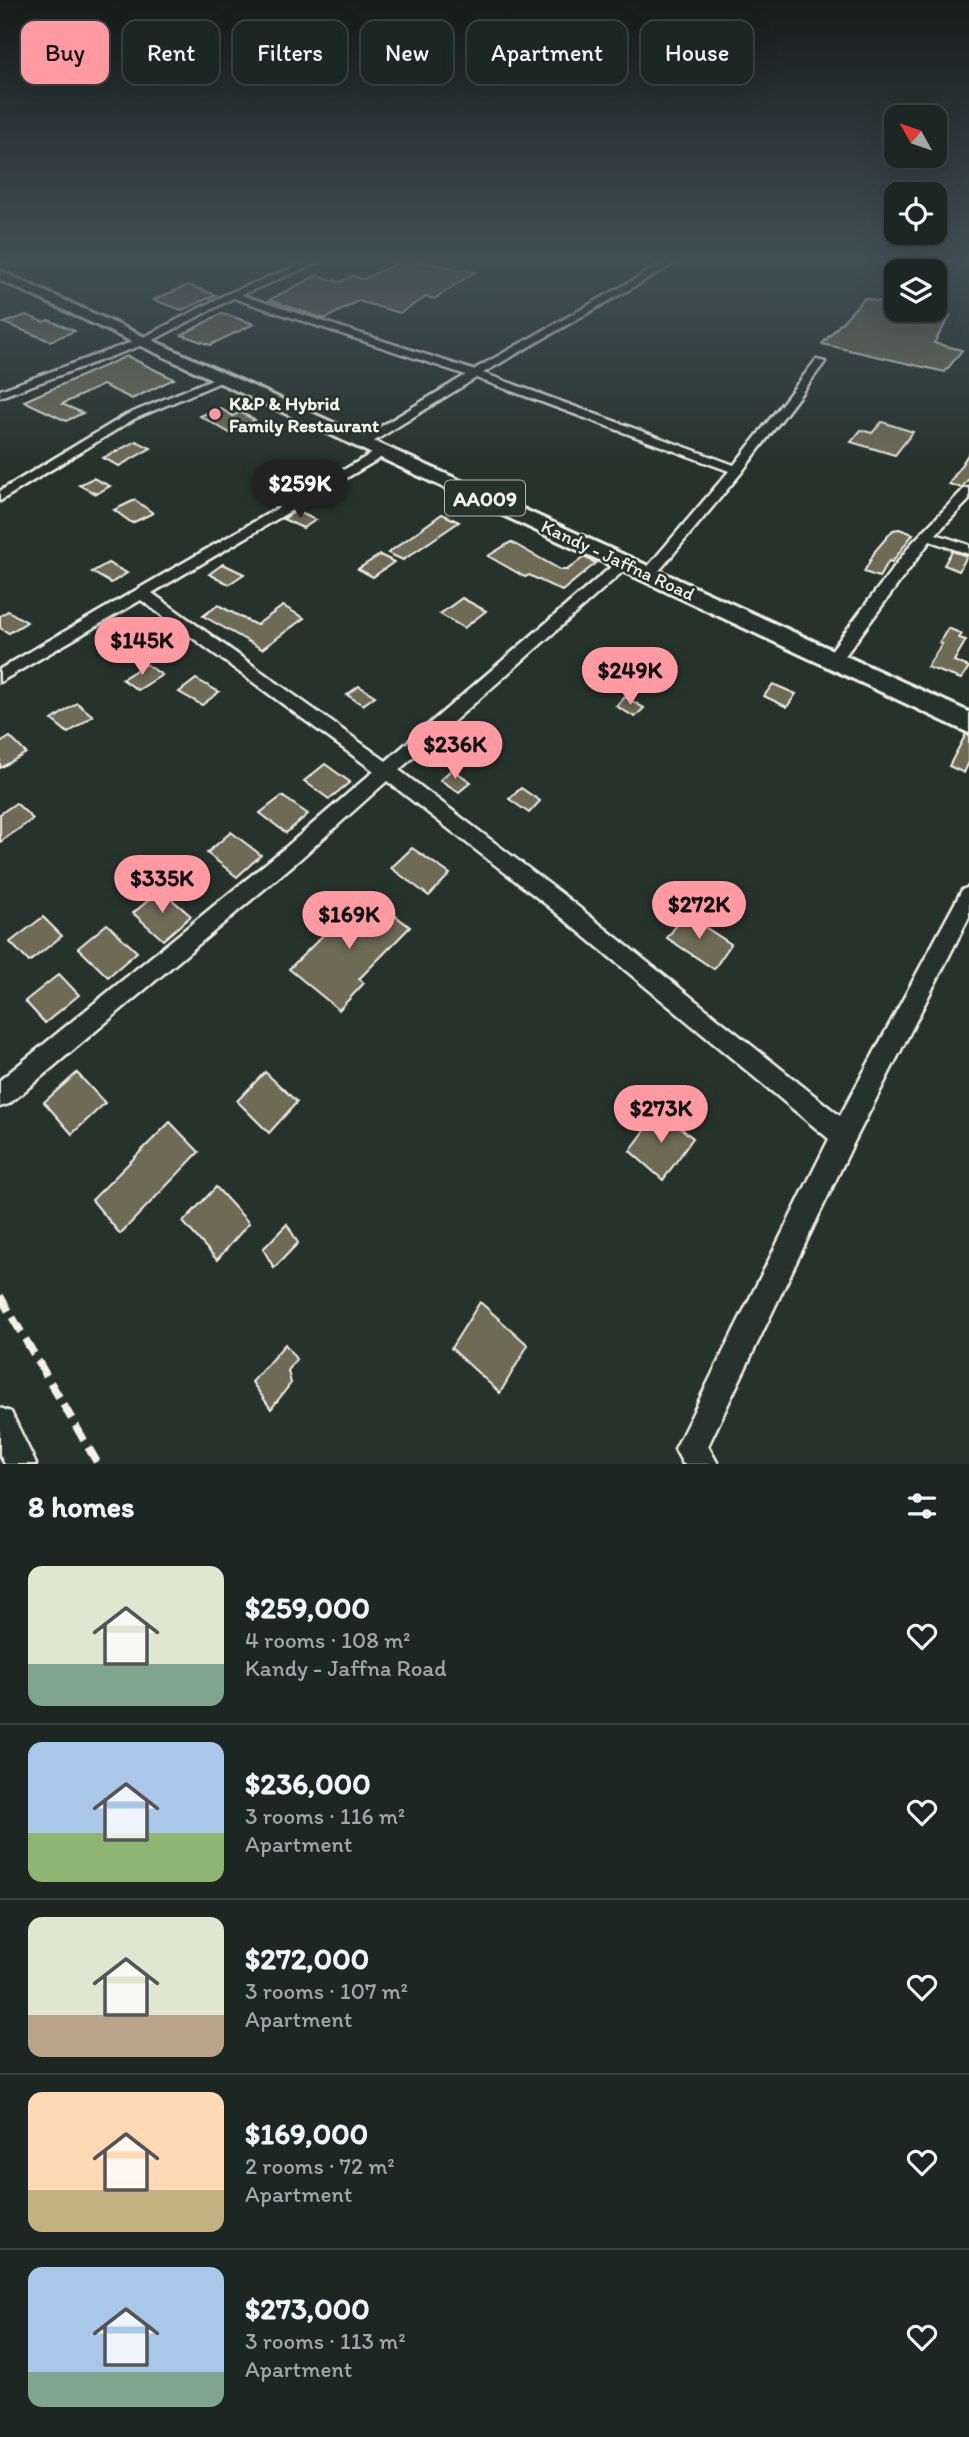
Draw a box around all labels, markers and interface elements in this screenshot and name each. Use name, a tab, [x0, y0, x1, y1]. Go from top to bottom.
chip: Buy	[21, 21, 109, 84]
chip: Rent	[123, 21, 219, 84]
chip: Filters	[233, 21, 347, 84]
chip: New	[361, 21, 453, 84]
chip: Apartment	[467, 21, 627, 84]
chip: House	[641, 21, 753, 84]
north arrow	[884, 105, 947, 168]
map controls	[884, 105, 947, 322]
button: locate	[884, 182, 947, 245]
button: layers	[884, 259, 947, 322]
place label: K&P & Hybrid Family Restaurant	[229, 392, 380, 437]
marker: K&P & Hybrid Family Restaurant	[207, 406, 223, 422]
pin: $259K	[251, 461, 349, 520]
text: $259K	[269, 469, 331, 497]
road number: AA009	[445, 480, 525, 516]
street label: Kandy - Jaffna Road	[538, 514, 698, 606]
pin: $145K	[93, 618, 191, 677]
text: $145K	[111, 626, 173, 654]
pin: $249K	[581, 648, 679, 707]
text: $249K	[598, 656, 662, 684]
pin: $236K	[406, 722, 504, 781]
text: $236K	[423, 730, 487, 758]
pin: $335K	[113, 856, 211, 915]
text: $335K	[130, 864, 194, 892]
pin: $272K	[650, 881, 748, 941]
text: $272K	[668, 890, 730, 918]
pin: $169K	[300, 892, 398, 951]
text: $169K	[318, 900, 380, 928]
pin: $273K	[612, 1086, 710, 1145]
text: $273K	[630, 1094, 692, 1122]
icon: filters	[903, 1487, 941, 1525]
text: 8 homes	[28, 1488, 135, 1525]
text: $259,000	[245, 1589, 370, 1626]
icon: home	[84, 1594, 168, 1678]
icon: heart	[903, 1617, 941, 1655]
text: 4 rooms · 108 m²	[245, 1626, 410, 1654]
text: Kandy - Jaffna Road	[245, 1654, 447, 1682]
text: $236,000	[245, 1765, 371, 1802]
icon: home	[84, 1770, 168, 1854]
icon: heart	[903, 1793, 941, 1831]
text: 3 rooms · 116 m²	[245, 1802, 405, 1830]
text: Apartment	[245, 1830, 352, 1858]
text: $272,000	[245, 1940, 369, 1977]
icon: home	[84, 1945, 168, 2029]
icon: heart	[903, 1968, 941, 2006]
text: 3 rooms · 107 m²	[245, 1977, 408, 2005]
text: Apartment	[245, 2005, 352, 2033]
text: $169,000	[245, 2115, 368, 2152]
icon: home	[84, 2120, 168, 2204]
icon: heart	[903, 2143, 941, 2181]
text: 2 rooms · 72 m²	[245, 2152, 395, 2180]
text: Apartment	[245, 2180, 352, 2208]
text: $273,000	[245, 2290, 370, 2327]
icon: home	[84, 2295, 168, 2379]
icon: heart	[903, 2318, 941, 2356]
text: 3 rooms · 113 m²	[245, 2327, 406, 2355]
text: Apartment	[245, 2355, 352, 2383]

